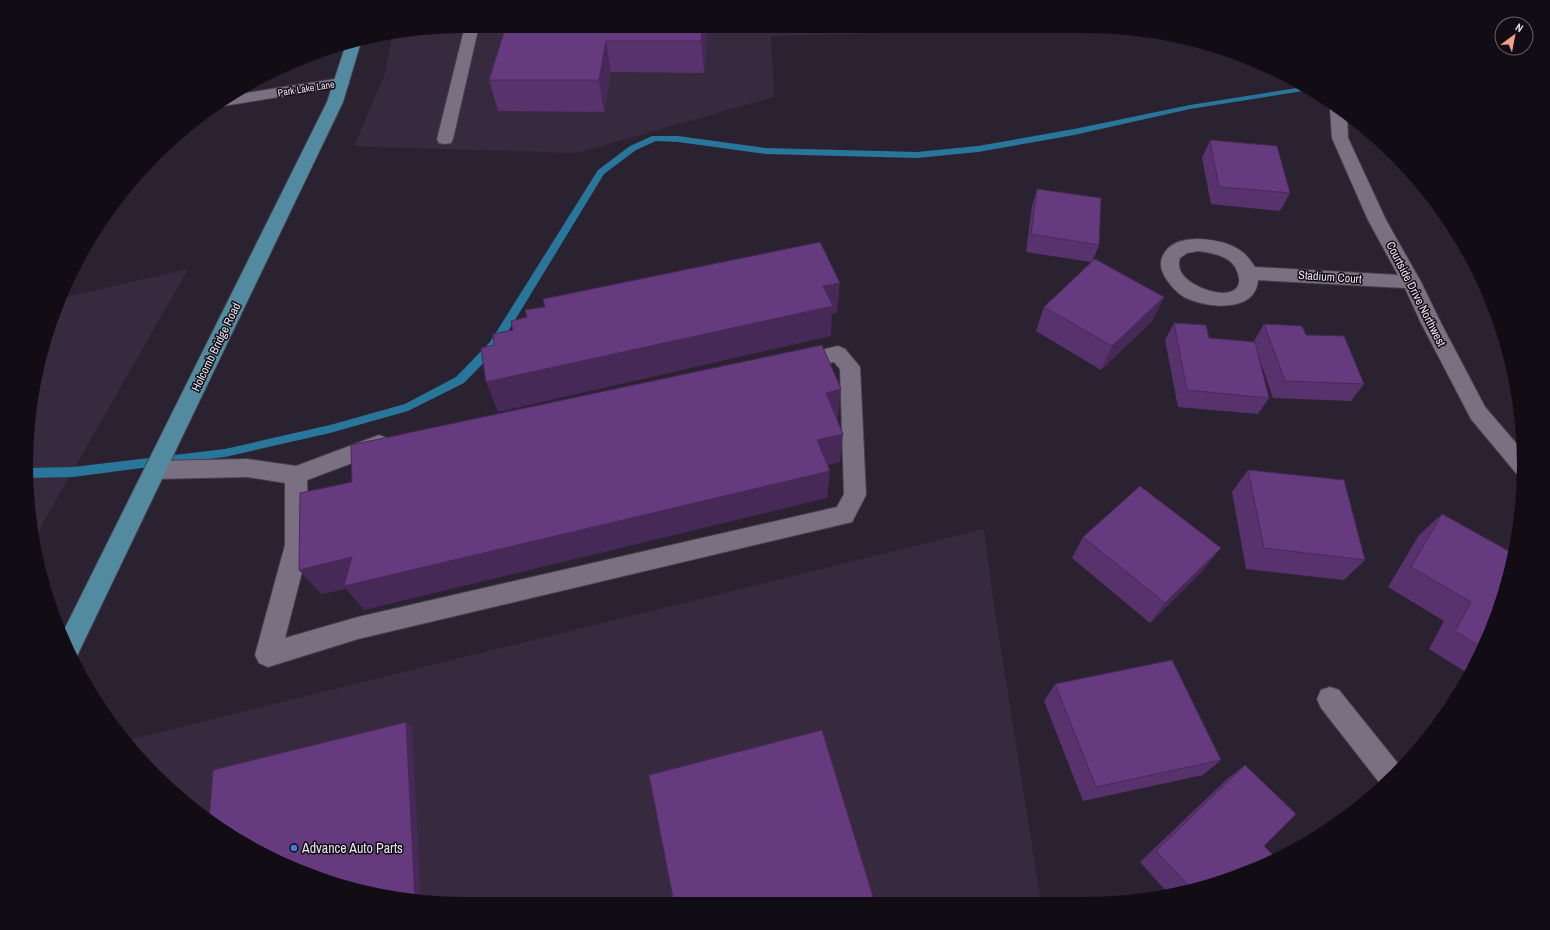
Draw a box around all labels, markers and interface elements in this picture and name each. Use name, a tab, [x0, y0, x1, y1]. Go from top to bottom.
north arrow	[1494, 16, 1534, 56]
text: N	[1513, 20, 1526, 35]
street label: Park Lake Lane	[277, 78, 336, 99]
street label: Courtside Drive Northwest	[1383, 239, 1450, 350]
street label: Stadium Court	[1298, 267, 1362, 287]
street label: Holcomb Bridge Road	[188, 300, 244, 394]
place label: Advance Auto Parts	[301, 839, 403, 857]
marker: Advance Auto Parts	[289, 843, 299, 853]

